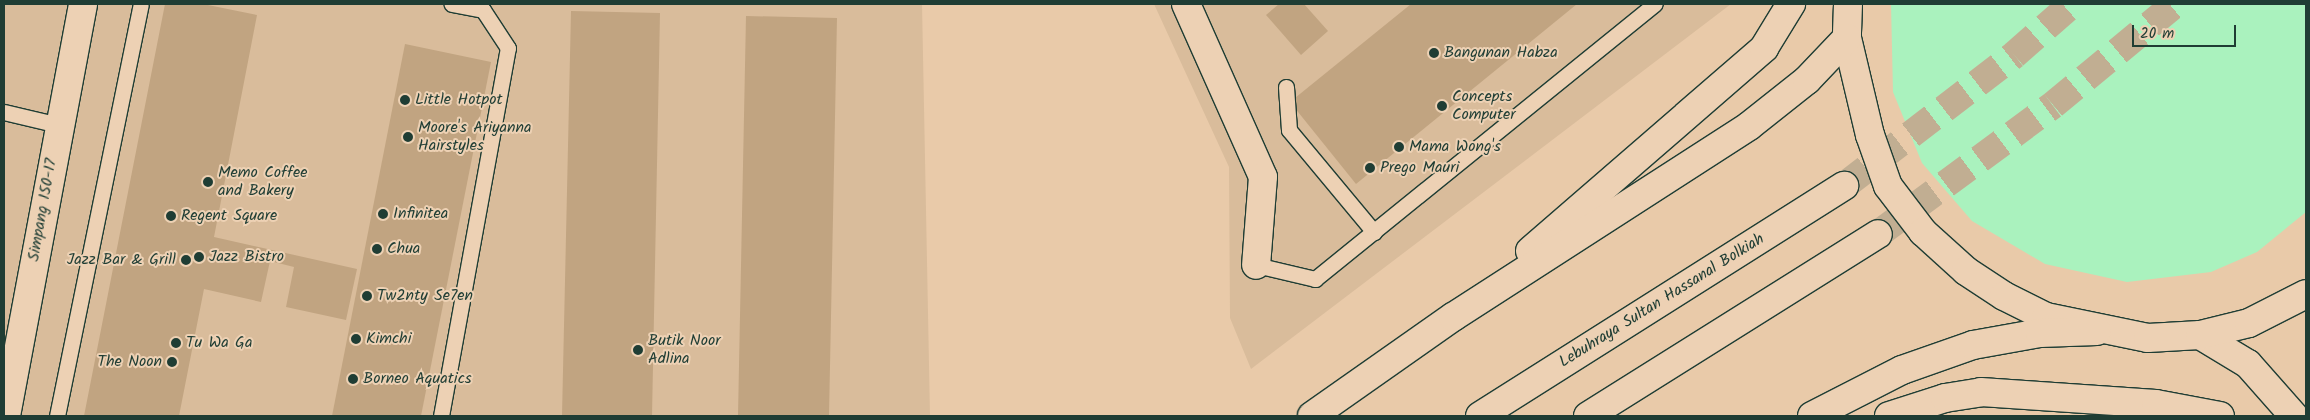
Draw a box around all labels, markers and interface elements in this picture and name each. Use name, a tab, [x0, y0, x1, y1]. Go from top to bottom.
scale bar	[2135, 15, 2239, 47]
text: 20 m	[2140, 22, 2174, 46]
place label: Bangunan Habza	[1444, 43, 1558, 63]
marker: Bangunan Habza	[1428, 47, 1440, 59]
place label: Concepts Computer	[1452, 87, 1516, 125]
place label: Little Hotpot	[415, 90, 503, 110]
marker: Little Hotpot	[399, 94, 411, 106]
marker: Concepts Computer	[1436, 100, 1448, 112]
place label: Moore's Ariyanna Hairstyles	[418, 118, 532, 156]
marker: Moore's Ariyanna Hairstyles	[402, 131, 414, 143]
place label: Mama Wong's	[1409, 137, 1501, 157]
marker: Mama Wong's	[1393, 141, 1405, 153]
street label: Simpang 150-17	[25, 157, 61, 263]
place label: Prego Mauri	[1380, 158, 1459, 178]
marker: Prego Mauri	[1364, 162, 1376, 174]
place label: Memo Coffee and Bakery	[218, 163, 307, 201]
marker: Memo Coffee and Bakery	[202, 176, 214, 188]
place label: Infinitea	[393, 204, 448, 224]
place label: Regent Square	[181, 206, 277, 226]
marker: Infinitea	[377, 208, 389, 220]
marker: Regent Square	[165, 210, 177, 222]
street label: Lebuhraya Sultan Hassanal Bolkiah	[1556, 230, 1768, 372]
place label: Chua	[387, 239, 420, 259]
marker: Chua	[371, 243, 383, 255]
place label: Jazz Bistro	[209, 247, 284, 267]
place label: Jazz Bar & Grill	[67, 250, 176, 270]
marker: Jazz Bistro	[193, 251, 205, 263]
marker: Jazz Bar & Grill	[180, 254, 192, 266]
place label: Tw2nty Se7en	[377, 286, 473, 306]
marker: Tw2nty Se7en	[361, 290, 373, 302]
place label: Kimchi	[366, 329, 412, 349]
place label: Butik Noor Adlina	[648, 331, 720, 369]
place label: Tu Wa Ga	[186, 333, 252, 353]
marker: Kimchi	[350, 333, 362, 345]
marker: Tu Wa Ga	[170, 337, 182, 349]
marker: Butik Noor Adlina	[632, 344, 644, 356]
place label: The Noon	[97, 352, 162, 372]
marker: The Noon	[166, 356, 178, 368]
place label: Borneo Aquatics	[363, 369, 472, 389]
marker: Borneo Aquatics	[347, 373, 359, 385]

